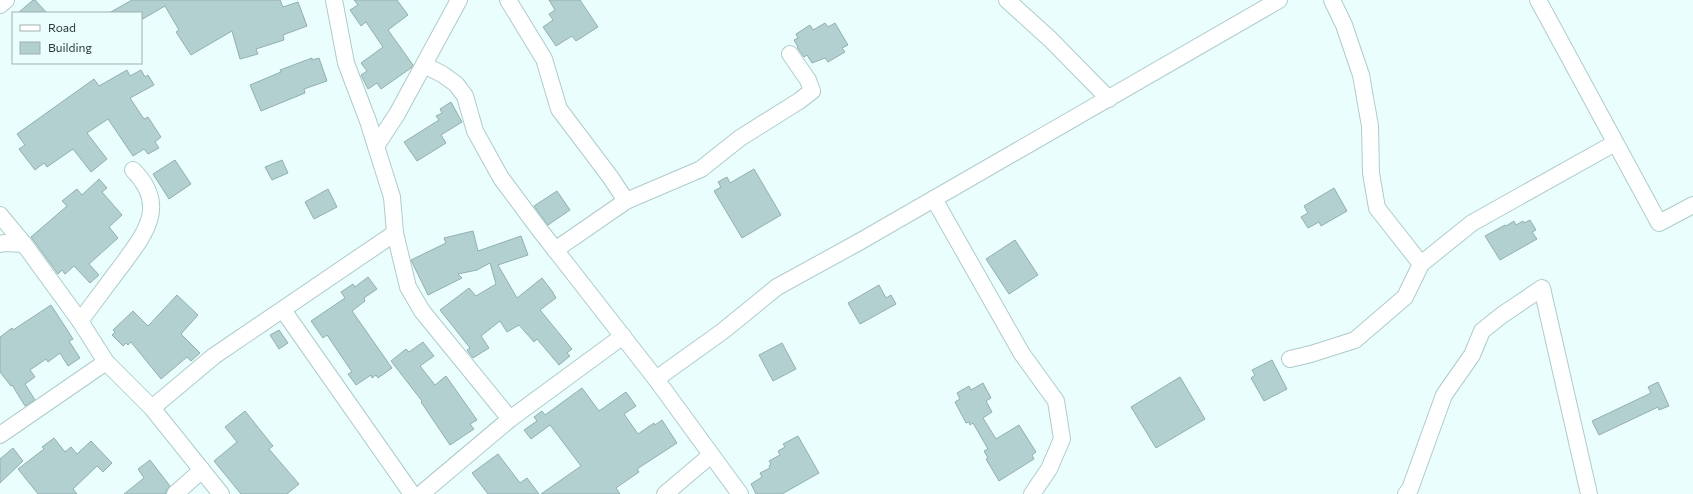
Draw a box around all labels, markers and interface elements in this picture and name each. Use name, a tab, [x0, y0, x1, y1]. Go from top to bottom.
legend	[12, 12, 142, 64]
text: Road	[48, 20, 76, 34]
text: Building	[48, 40, 92, 54]

